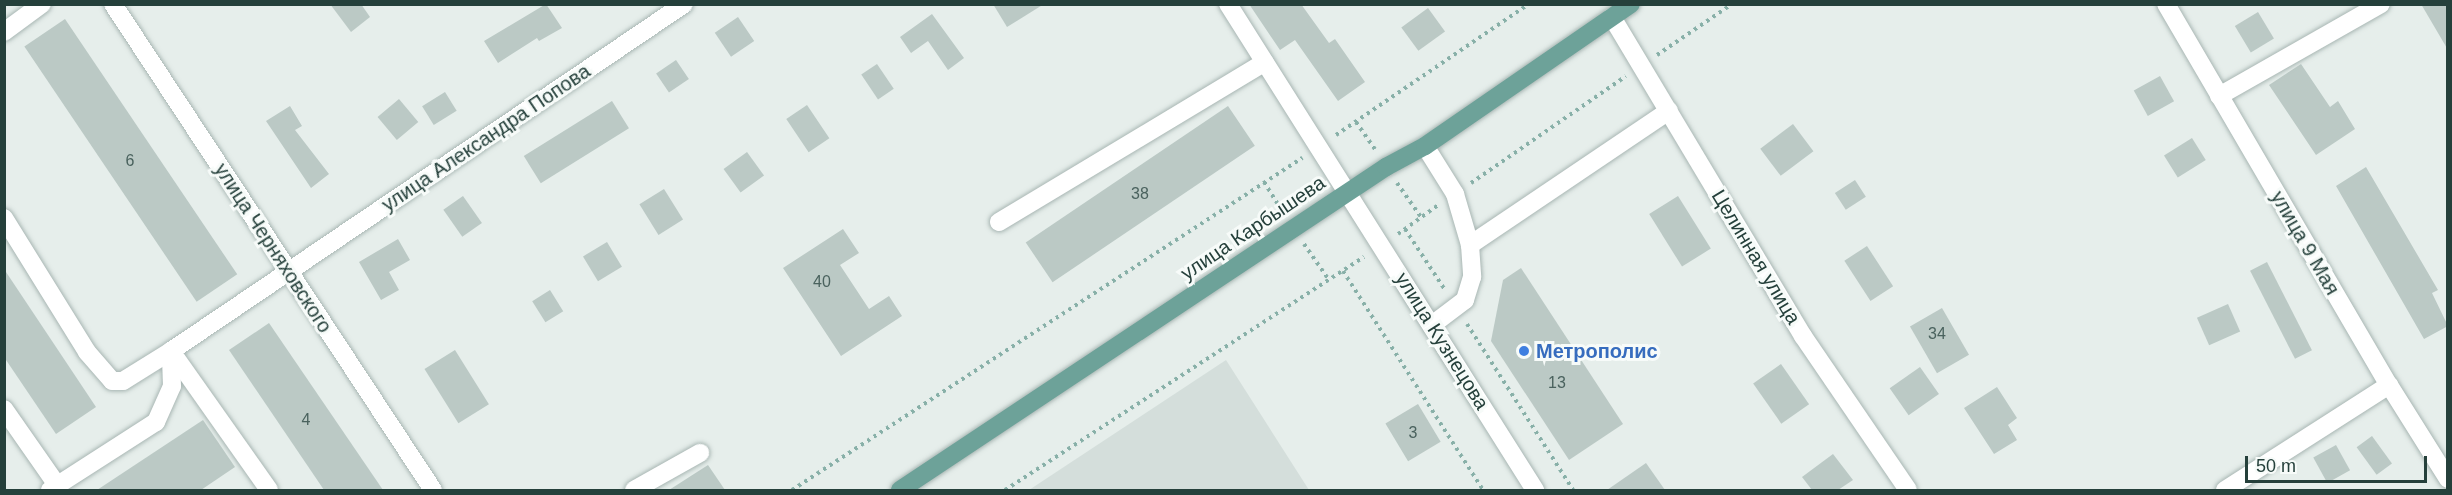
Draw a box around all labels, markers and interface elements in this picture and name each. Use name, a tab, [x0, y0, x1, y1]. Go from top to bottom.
street label: улица Александра Попова	[377, 59, 595, 217]
house number: 6	[126, 151, 134, 171]
street label: улица Черняховского	[209, 159, 337, 337]
street label: улица Карбышева	[1176, 171, 1330, 285]
house number: 38	[1131, 184, 1149, 204]
street label: Целинная улица	[1706, 185, 1806, 329]
street label: улица 9 Мая	[2266, 187, 2344, 299]
street label: улица Кузнецова	[1390, 268, 1494, 414]
house number: 40	[813, 272, 831, 292]
house number: 34	[1928, 324, 1946, 344]
place label: Метрополис	[1536, 339, 1658, 363]
marker: Метрополис	[1517, 344, 1531, 358]
house number: 13	[1548, 373, 1566, 393]
house number: 4	[302, 410, 310, 430]
house number: 3	[1409, 423, 1417, 443]
scale bar	[2248, 444, 2430, 482]
text: 50 m	[2256, 456, 2296, 476]

